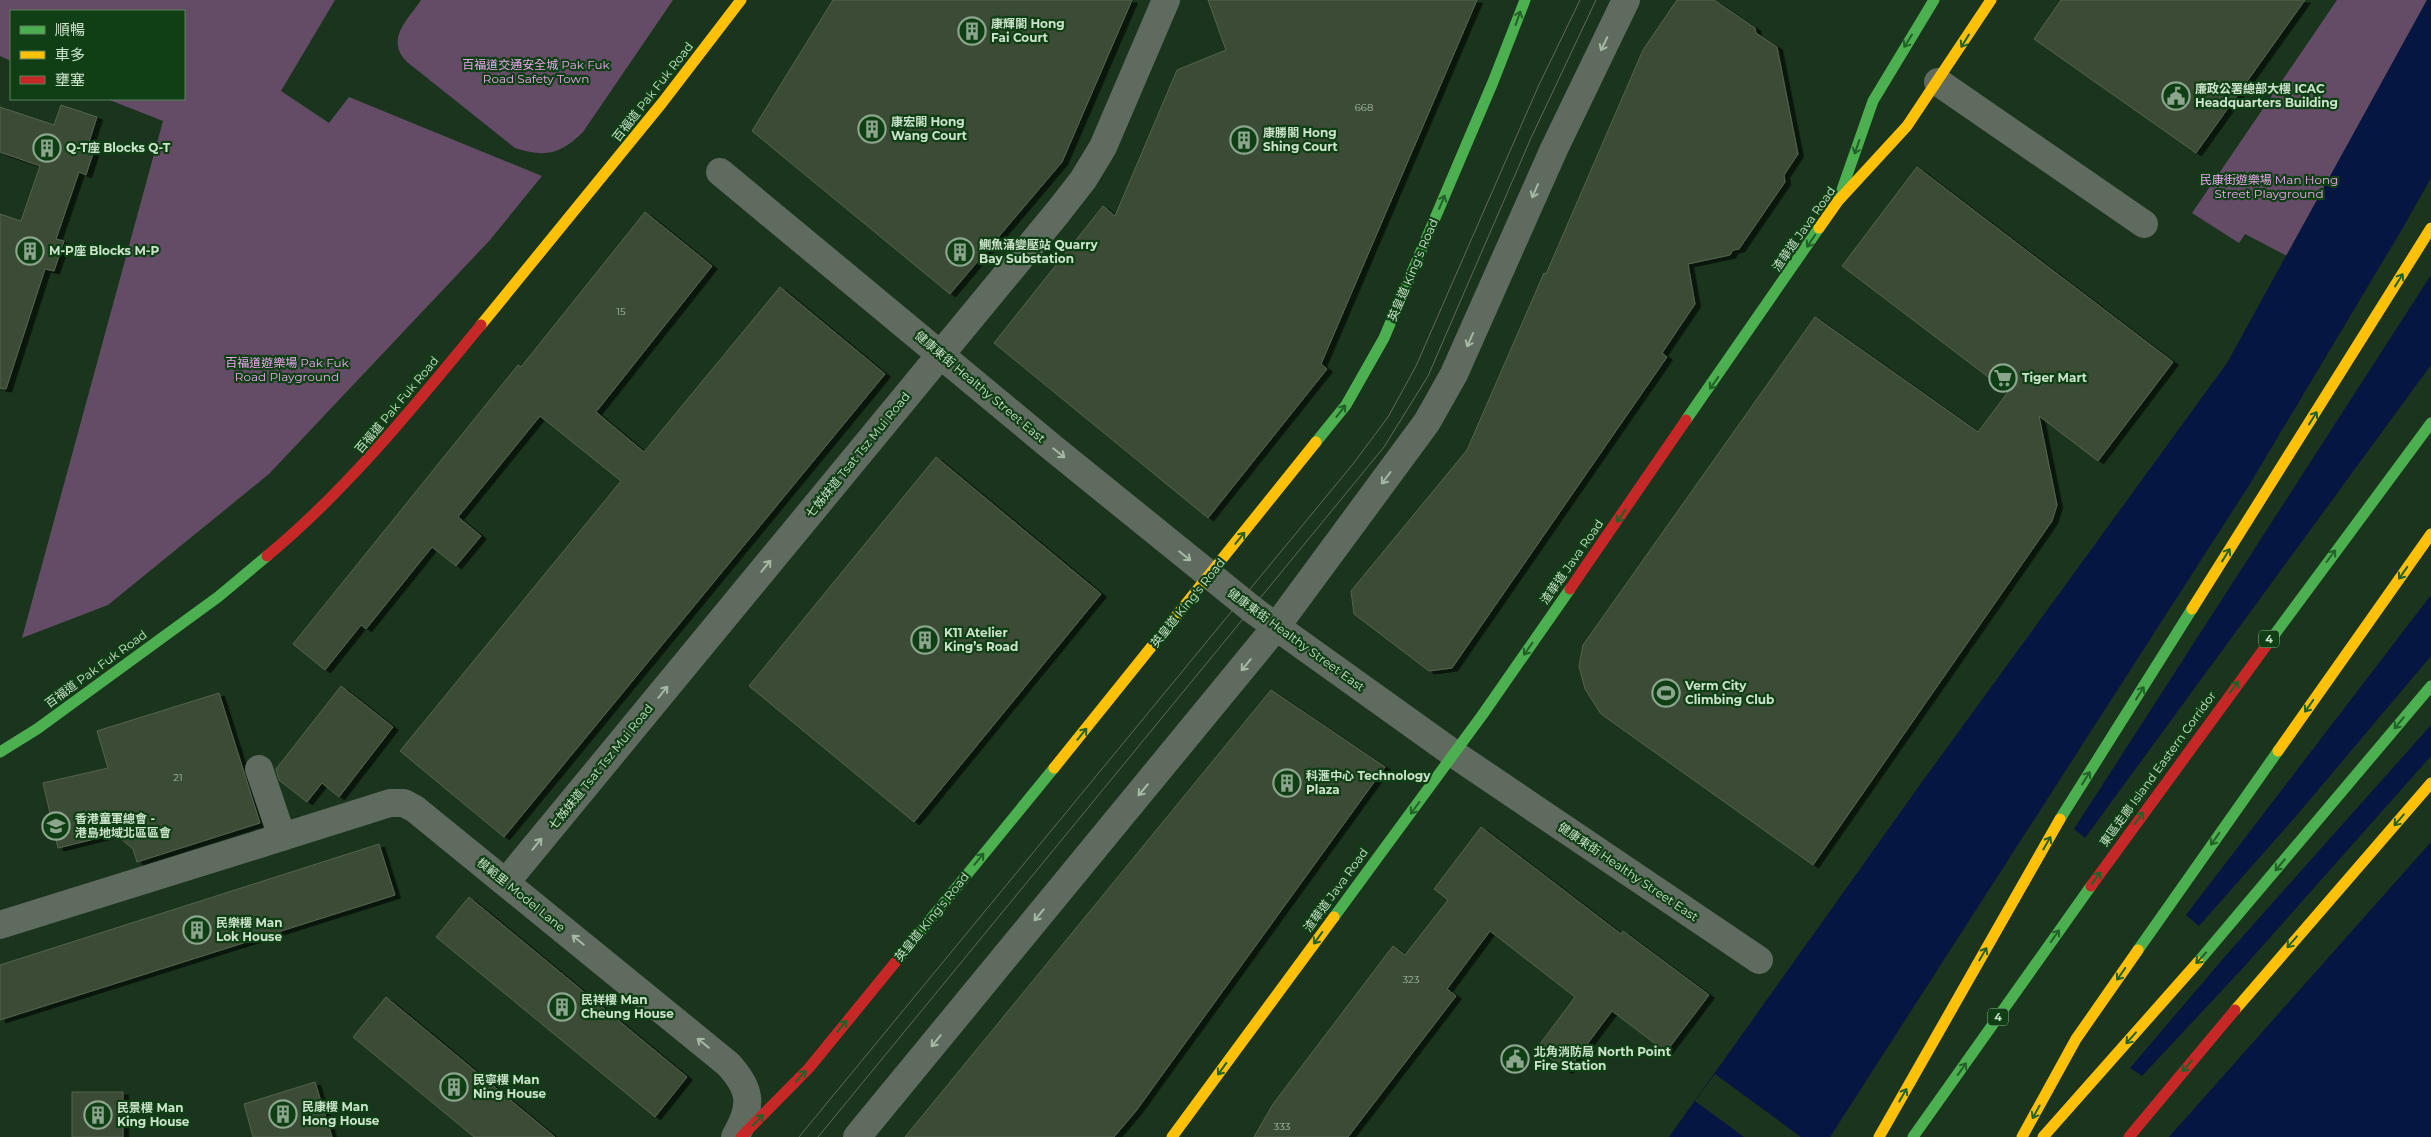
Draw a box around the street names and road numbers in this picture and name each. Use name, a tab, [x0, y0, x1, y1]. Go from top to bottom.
street label: 百福道 Pak Fuk Road	[609, 39, 696, 144]
street label: 渣華道 Java Road	[1769, 183, 1838, 274]
street label: 英皇道 King's Road	[1384, 216, 1441, 323]
street label: 健康東街 Healthy Street East	[912, 328, 1049, 446]
street label: 百福道 Pak Fuk Road	[352, 353, 442, 456]
street label: 七姊妹道 Tsat Tsz Mui Road	[802, 389, 913, 521]
street label: 渣華道 Java Road	[1537, 516, 1606, 607]
street label: 英皇道 King's Road	[1147, 555, 1228, 650]
street label: 健康東街 Healthy Street East	[1225, 585, 1368, 694]
street label: 百福道 Pak Fuk Road	[42, 627, 150, 711]
road number: 4	[2259, 630, 2279, 648]
street label: 東區走廊 Island Eastern Corridor	[2096, 688, 2219, 849]
street label: 七姊妹道 Tsat Tsz Mui Road	[545, 701, 656, 833]
street label: 健康東街 Healthy Street East	[1555, 819, 1701, 924]
street label: 渣華道 Java Road	[1300, 845, 1371, 935]
street label: 模範里 Model Lane	[474, 854, 569, 935]
street label: 英皇道 King's Road	[891, 869, 972, 964]
road number: 4	[1988, 1009, 2008, 1026]

